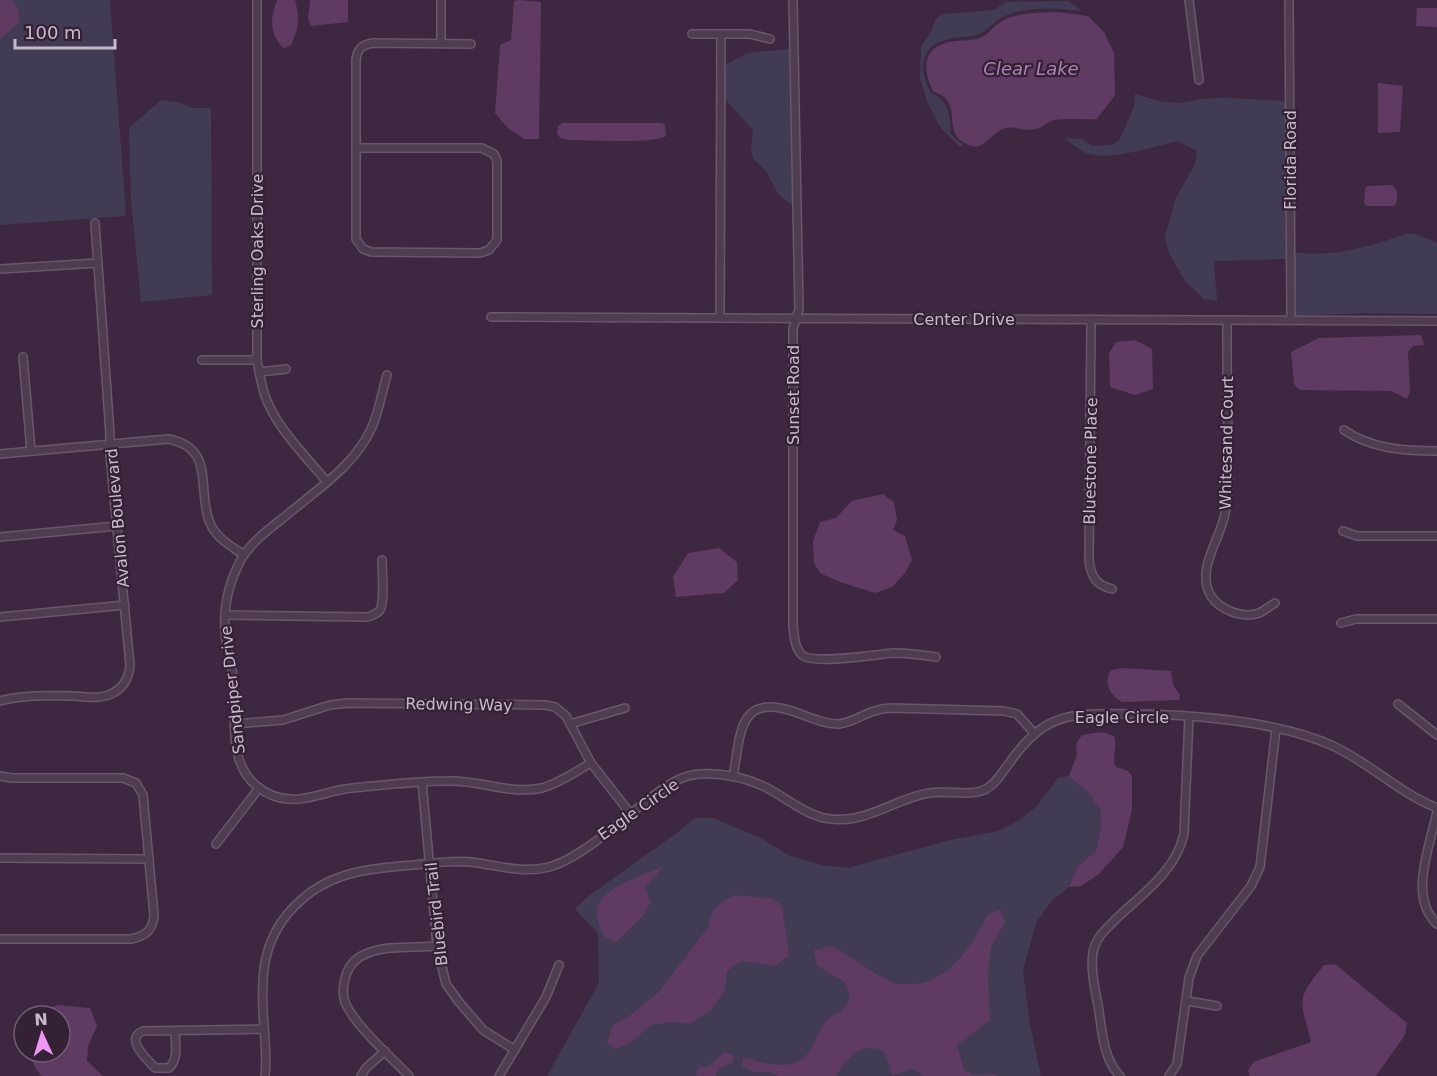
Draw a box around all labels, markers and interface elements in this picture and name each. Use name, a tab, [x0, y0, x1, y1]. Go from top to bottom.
scale bar	[15, 12, 116, 50]
text: 100 m	[24, 22, 82, 43]
water label: Clear Lake	[983, 58, 1079, 79]
street label: Florida Road	[1281, 110, 1300, 210]
street label: Sterling Oaks Drive	[248, 174, 267, 328]
street label: Center Drive	[913, 310, 1015, 329]
street label: Sunset Road	[784, 345, 803, 445]
street label: Whitesand Court	[1216, 376, 1237, 510]
street label: Bluestone Place	[1080, 397, 1101, 525]
street label: Avalon Boulevard	[102, 448, 133, 588]
street label: Sandpiper Drive	[216, 625, 249, 755]
street label: Redwing Way	[405, 694, 513, 715]
street label: Eagle Circle	[1075, 708, 1169, 727]
street label: Eagle Circle	[594, 775, 682, 844]
street label: Bluebird Trail	[422, 861, 451, 967]
north arrow	[12, 1004, 72, 1064]
text: N	[34, 1010, 48, 1029]

